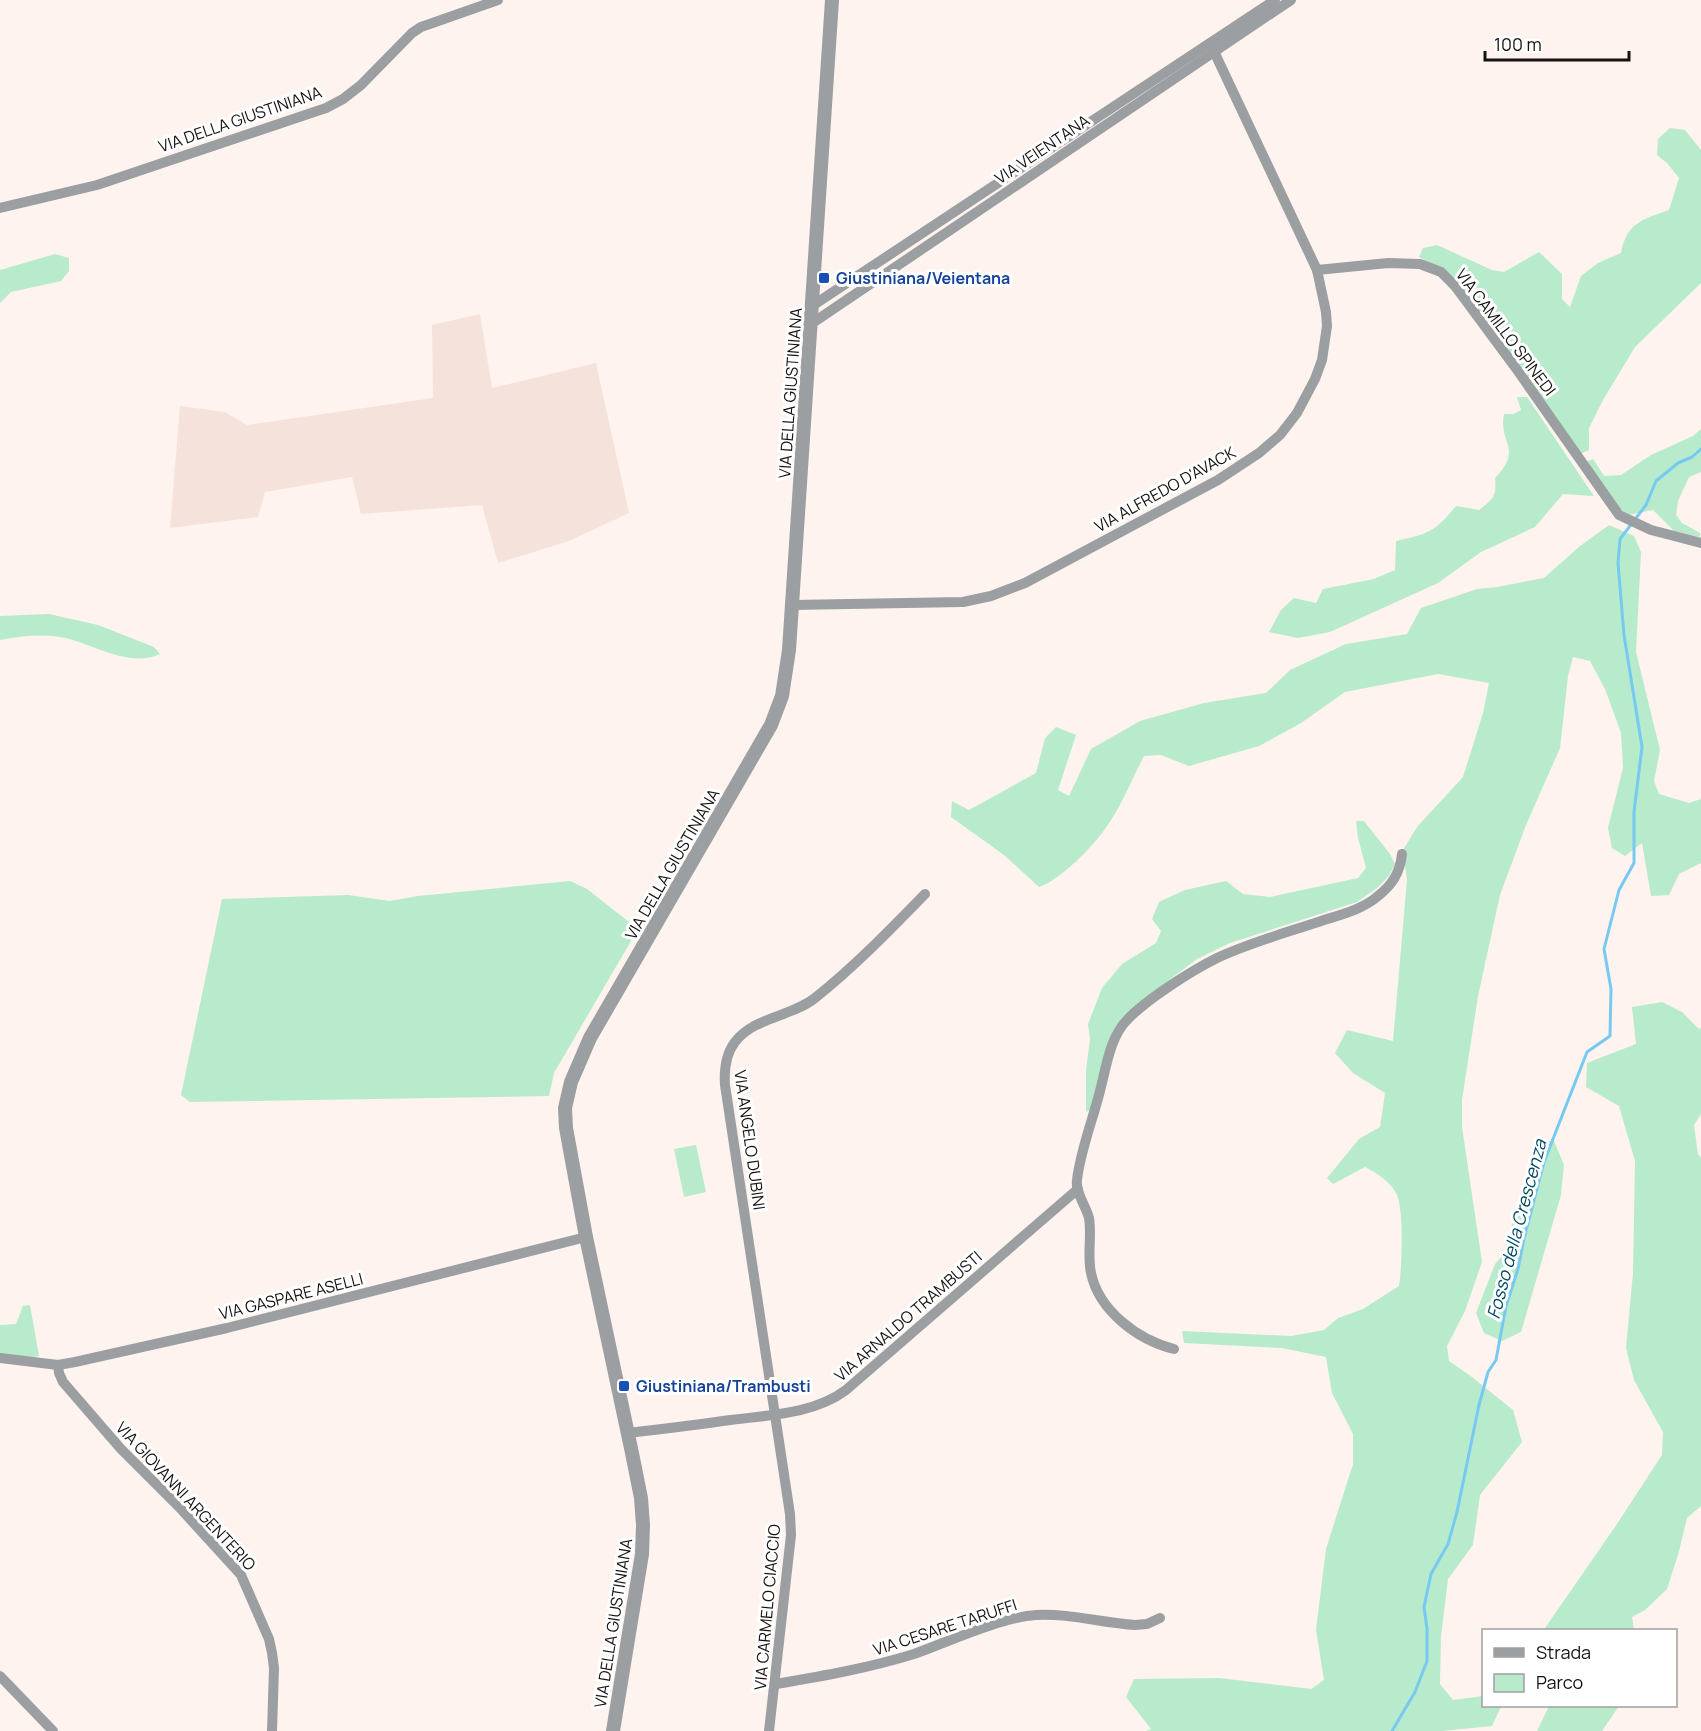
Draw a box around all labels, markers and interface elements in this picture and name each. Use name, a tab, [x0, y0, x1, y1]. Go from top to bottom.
scale bar	[1485, 24, 1629, 62]
text: 100 m	[1494, 32, 1542, 56]
street label: VIA DELLA GIUSTINIANA	[156, 81, 324, 157]
street label: VIA VEIENTANA	[990, 109, 1094, 189]
street label: VIA CAMILLO SPINEDI	[1451, 264, 1561, 400]
place label: Giustiniana/Veientana	[836, 267, 1010, 289]
marker: Giustiniana/Veientana	[817, 271, 831, 285]
street label: VIA DELLA GIUSTINIANA	[773, 307, 807, 479]
street label: VIA ALFREDO D'AVACK	[1090, 441, 1240, 537]
street label: VIA DELLA GIUSTINIANA	[620, 784, 724, 944]
street label: VIA ANGELO DUBINI	[729, 1069, 771, 1211]
water label: Fosso della Crescenza	[1481, 1136, 1552, 1321]
street label: VIA ARNALDO TRAMBUSTI	[830, 1246, 986, 1386]
street label: VIA GASPARE ASELLI	[217, 1267, 365, 1325]
place label: Giustiniana/Trambusti	[636, 1375, 811, 1397]
marker: Giustiniana/Trambusti	[617, 1379, 631, 1393]
street label: VIA GIOVANNI ARGENTERIO	[111, 1417, 261, 1575]
street label: VIA CARMELO CIACCIO	[749, 1523, 785, 1691]
street label: VIA DELLA GIUSTINIANA	[589, 1537, 637, 1709]
street label: VIA CESARE TARUFFI	[870, 1593, 1020, 1661]
legend	[1482, 1629, 1677, 1707]
text: Strada	[1536, 1640, 1591, 1664]
text: Parco	[1536, 1670, 1583, 1694]

